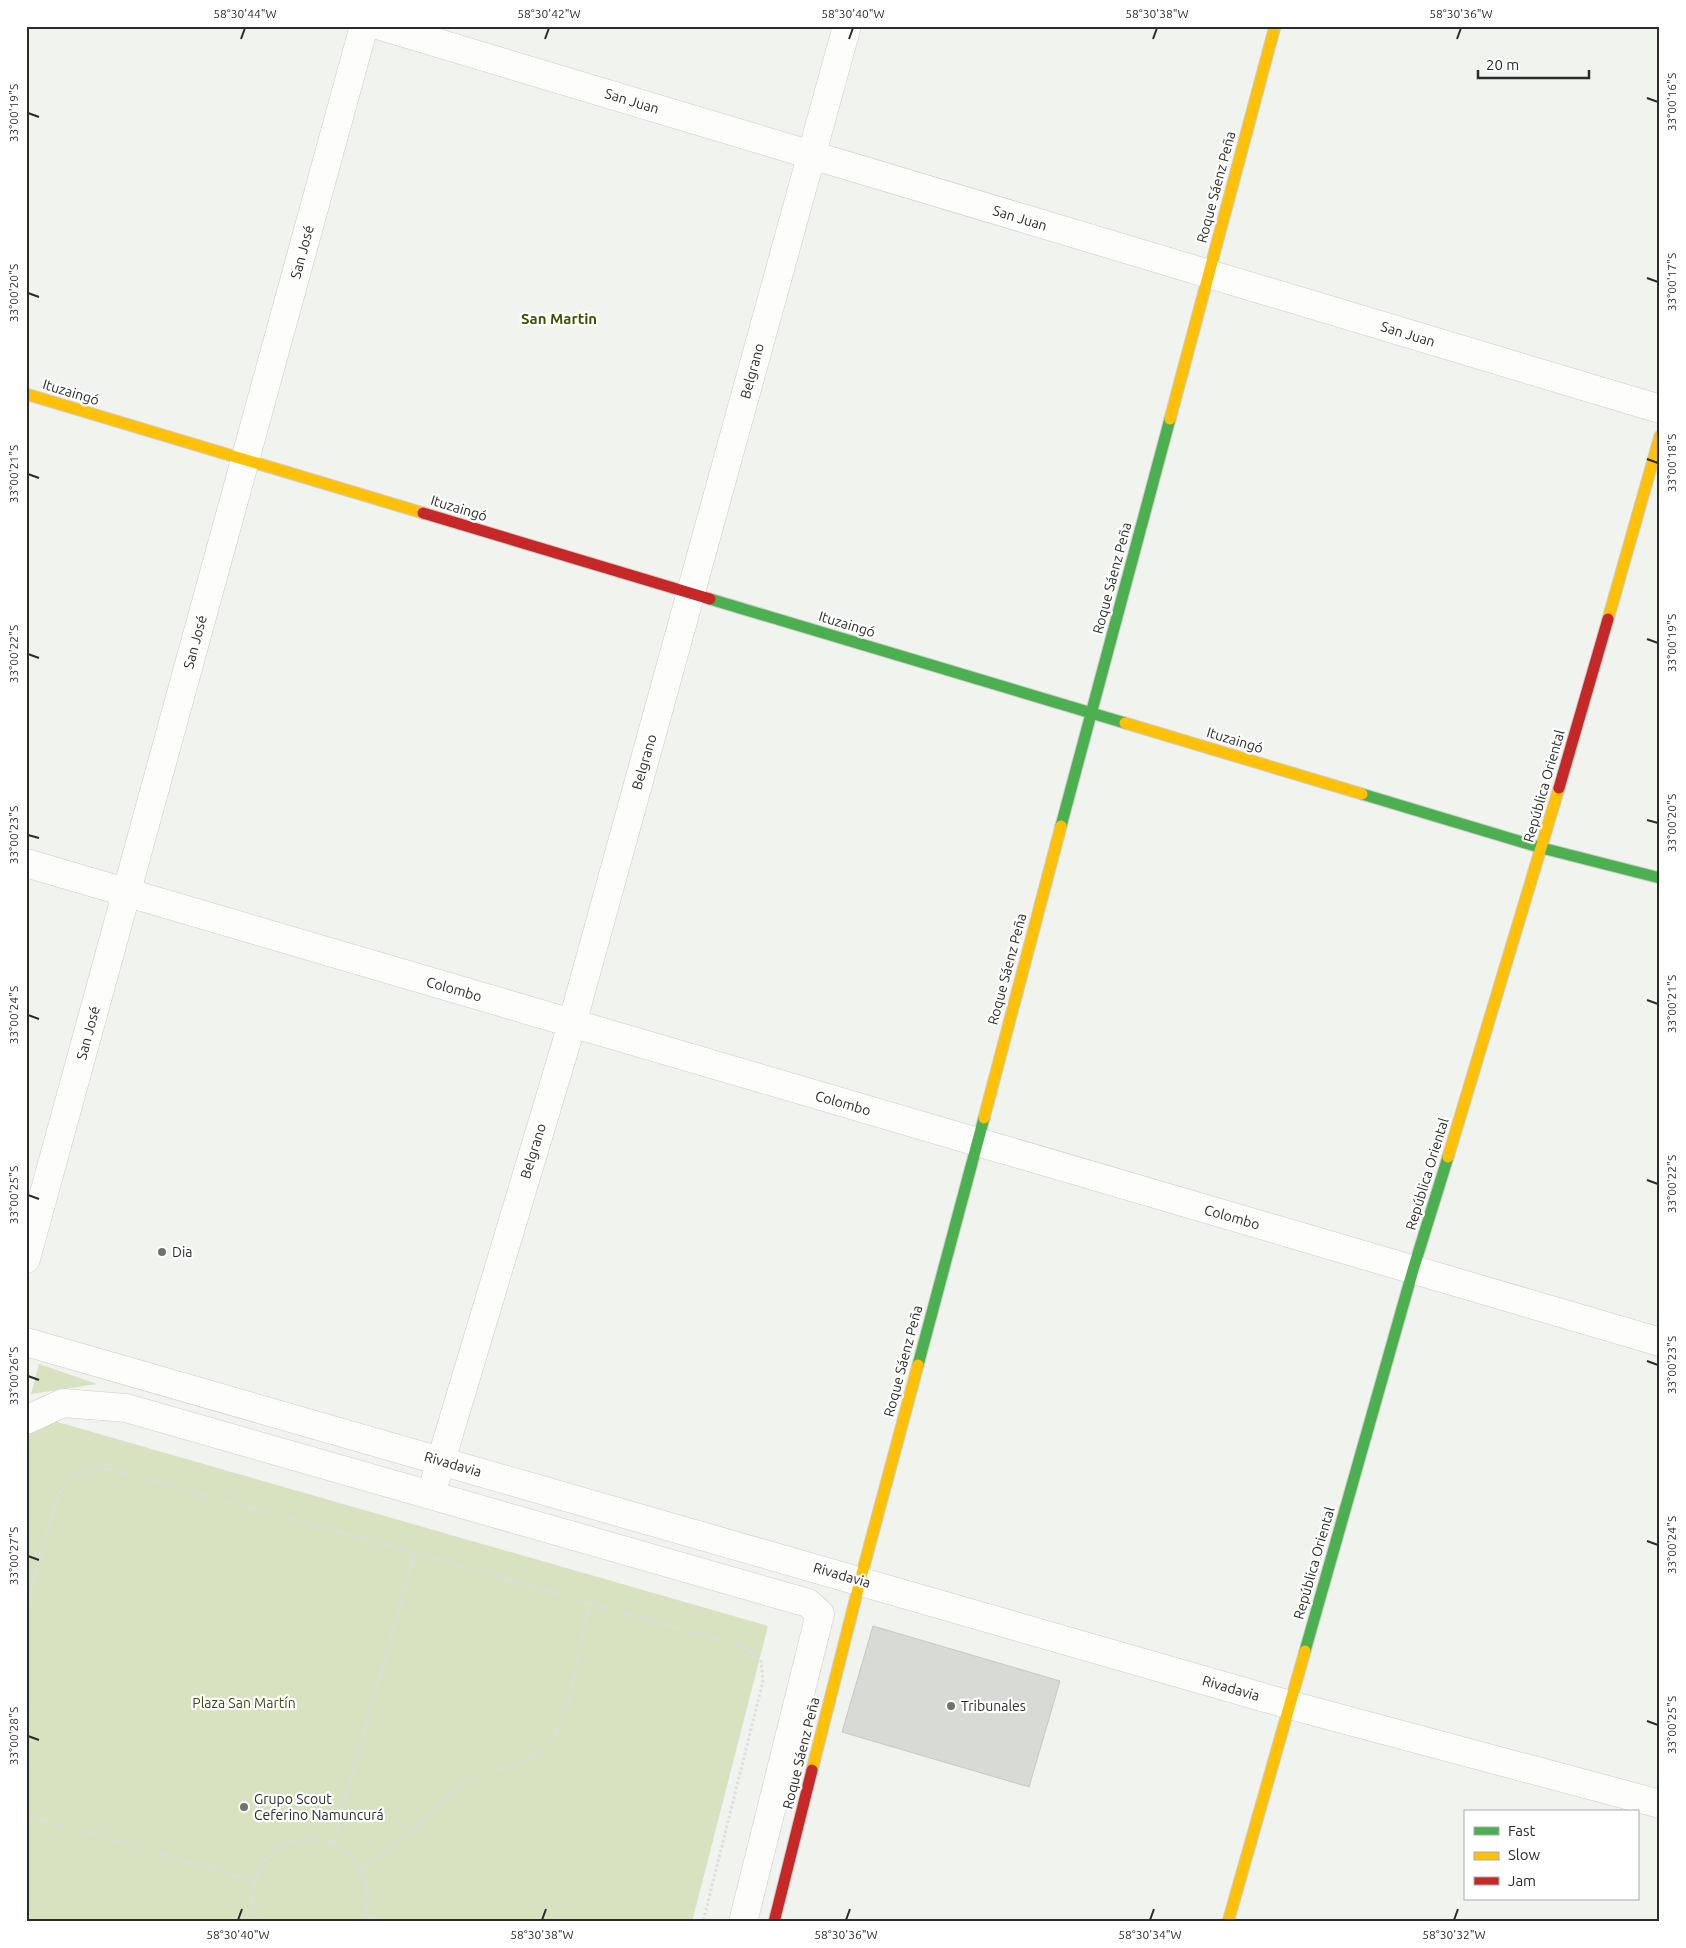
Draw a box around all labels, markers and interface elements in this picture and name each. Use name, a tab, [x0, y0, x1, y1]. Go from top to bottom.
text: 58°30'44"W	[213, 7, 277, 20]
text: 58°30'42"W	[517, 7, 581, 20]
text: 58°30'40"W	[821, 7, 885, 20]
text: 58°30'38"W	[1125, 7, 1189, 20]
text: 58°30'36"W	[1429, 7, 1493, 20]
scale bar	[1478, 48, 1590, 80]
text: 20 m	[1486, 56, 1519, 73]
text: 33°00'16"S	[1665, 73, 1678, 131]
text: 33°00'19"S	[7, 84, 20, 142]
street label: San Juan	[603, 85, 661, 117]
street label: Roque Sáenz Peña	[1193, 129, 1239, 245]
street label: San Juan	[991, 202, 1049, 234]
street label: San José	[287, 224, 317, 280]
text: 33°00'17"S	[1665, 253, 1678, 311]
text: 33°00'20"S	[7, 264, 20, 322]
district label: San Martin	[521, 310, 597, 327]
street label: San Juan	[1379, 318, 1437, 350]
street label: Belgrano	[737, 341, 767, 401]
street label: Ituzaingó	[41, 376, 101, 408]
text: 33°00'18"S	[1665, 434, 1678, 492]
text: 33°00'21"S	[7, 445, 20, 503]
street label: Ituzaingó	[429, 492, 489, 524]
street label: Roque Sáenz Peña	[1089, 520, 1135, 636]
street label: Ituzaingó	[817, 608, 877, 640]
street label: San José	[180, 614, 210, 670]
text: 33°00'19"S	[1665, 614, 1678, 672]
text: 33°00'22"S	[7, 625, 20, 683]
street label: Ituzaingó	[1205, 724, 1265, 756]
street label: República Oriental	[1520, 728, 1568, 844]
street label: Belgrano	[628, 732, 660, 792]
text: 33°00'20"S	[1665, 794, 1678, 852]
text: 33°00'23"S	[7, 806, 20, 864]
street label: Roque Sáenz Peña	[984, 911, 1030, 1027]
street label: Colombo	[424, 973, 484, 1005]
text: 33°00'21"S	[1665, 975, 1678, 1033]
text: 33°00'24"S	[7, 986, 20, 1044]
street label: San José	[73, 1005, 103, 1061]
street label: Colombo	[813, 1087, 873, 1119]
street label: República Oriental	[1402, 1116, 1452, 1232]
street label: Belgrano	[517, 1121, 549, 1181]
text: 33°00'22"S	[1665, 1155, 1678, 1213]
text: 33°00'25"S	[7, 1166, 20, 1224]
street label: Colombo	[1202, 1201, 1262, 1233]
place label: Dia	[172, 1244, 192, 1260]
marker: Dia	[156, 1246, 168, 1258]
street label: Roque Sáenz Peña	[880, 1303, 926, 1419]
text: 33°00'23"S	[1665, 1336, 1678, 1394]
text: 33°00'26"S	[7, 1347, 20, 1405]
street label: Rivadavia	[422, 1448, 484, 1480]
street label: República Oriental	[1290, 1505, 1338, 1621]
text: 33°00'24"S	[1665, 1516, 1678, 1574]
text: 33°00'27"S	[7, 1527, 20, 1585]
street label: Rivadavia	[811, 1559, 873, 1591]
street label: Rivadavia	[1200, 1672, 1262, 1704]
park label: Plaza San Martín	[192, 1695, 296, 1711]
street label: Roque Sáenz Peña	[779, 1695, 823, 1811]
text: 33°00'25"S	[1665, 1696, 1678, 1754]
place label: Tribunales	[961, 1698, 1026, 1714]
marker: Tribunales	[945, 1700, 957, 1712]
text: 33°00'28"S	[7, 1707, 20, 1765]
place label: Grupo Scout Ceferino Namuncurá	[254, 1791, 384, 1823]
marker: Grupo Scout Ceferino Namuncurá	[238, 1801, 250, 1813]
legend	[1464, 1810, 1638, 1900]
text: Fast	[1508, 1822, 1536, 1839]
text: Slow	[1508, 1846, 1541, 1863]
text: Jam	[1508, 1872, 1536, 1889]
text: 58°30'40"W	[206, 1928, 270, 1941]
text: 58°30'38"W	[510, 1928, 574, 1941]
text: 58°30'36"W	[814, 1928, 878, 1941]
text: 58°30'34"W	[1118, 1928, 1182, 1941]
text: 58°30'32"W	[1422, 1928, 1486, 1941]

